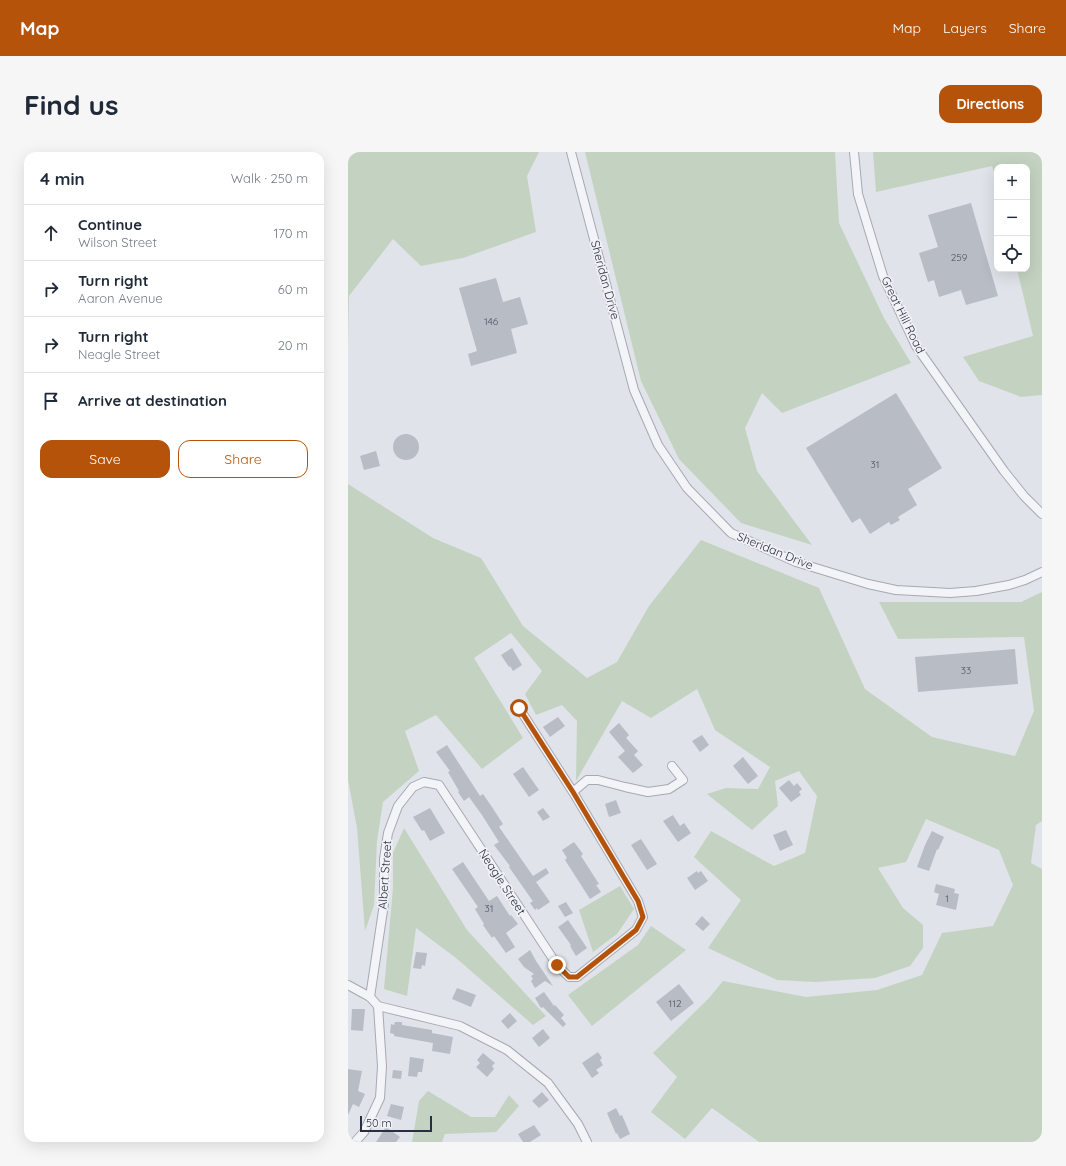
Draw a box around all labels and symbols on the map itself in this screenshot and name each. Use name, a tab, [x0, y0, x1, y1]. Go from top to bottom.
street label: Sheridan Drive	[588, 239, 623, 321]
house number: 259	[951, 251, 968, 264]
street label: Great Hill Road	[878, 274, 929, 356]
house number: 146	[484, 315, 499, 328]
house number: 31	[871, 458, 879, 471]
street label: Sheridan Drive	[735, 528, 816, 573]
house number: 33	[961, 664, 971, 677]
route start	[510, 699, 528, 717]
street label: Albert Street	[375, 840, 394, 910]
street label: Neagle Street	[475, 846, 529, 918]
house number: 1	[945, 892, 949, 905]
house number: 31	[485, 902, 493, 915]
route end	[548, 956, 566, 974]
house number: 112	[669, 997, 682, 1010]
scale bar	[360, 1114, 432, 1133]

